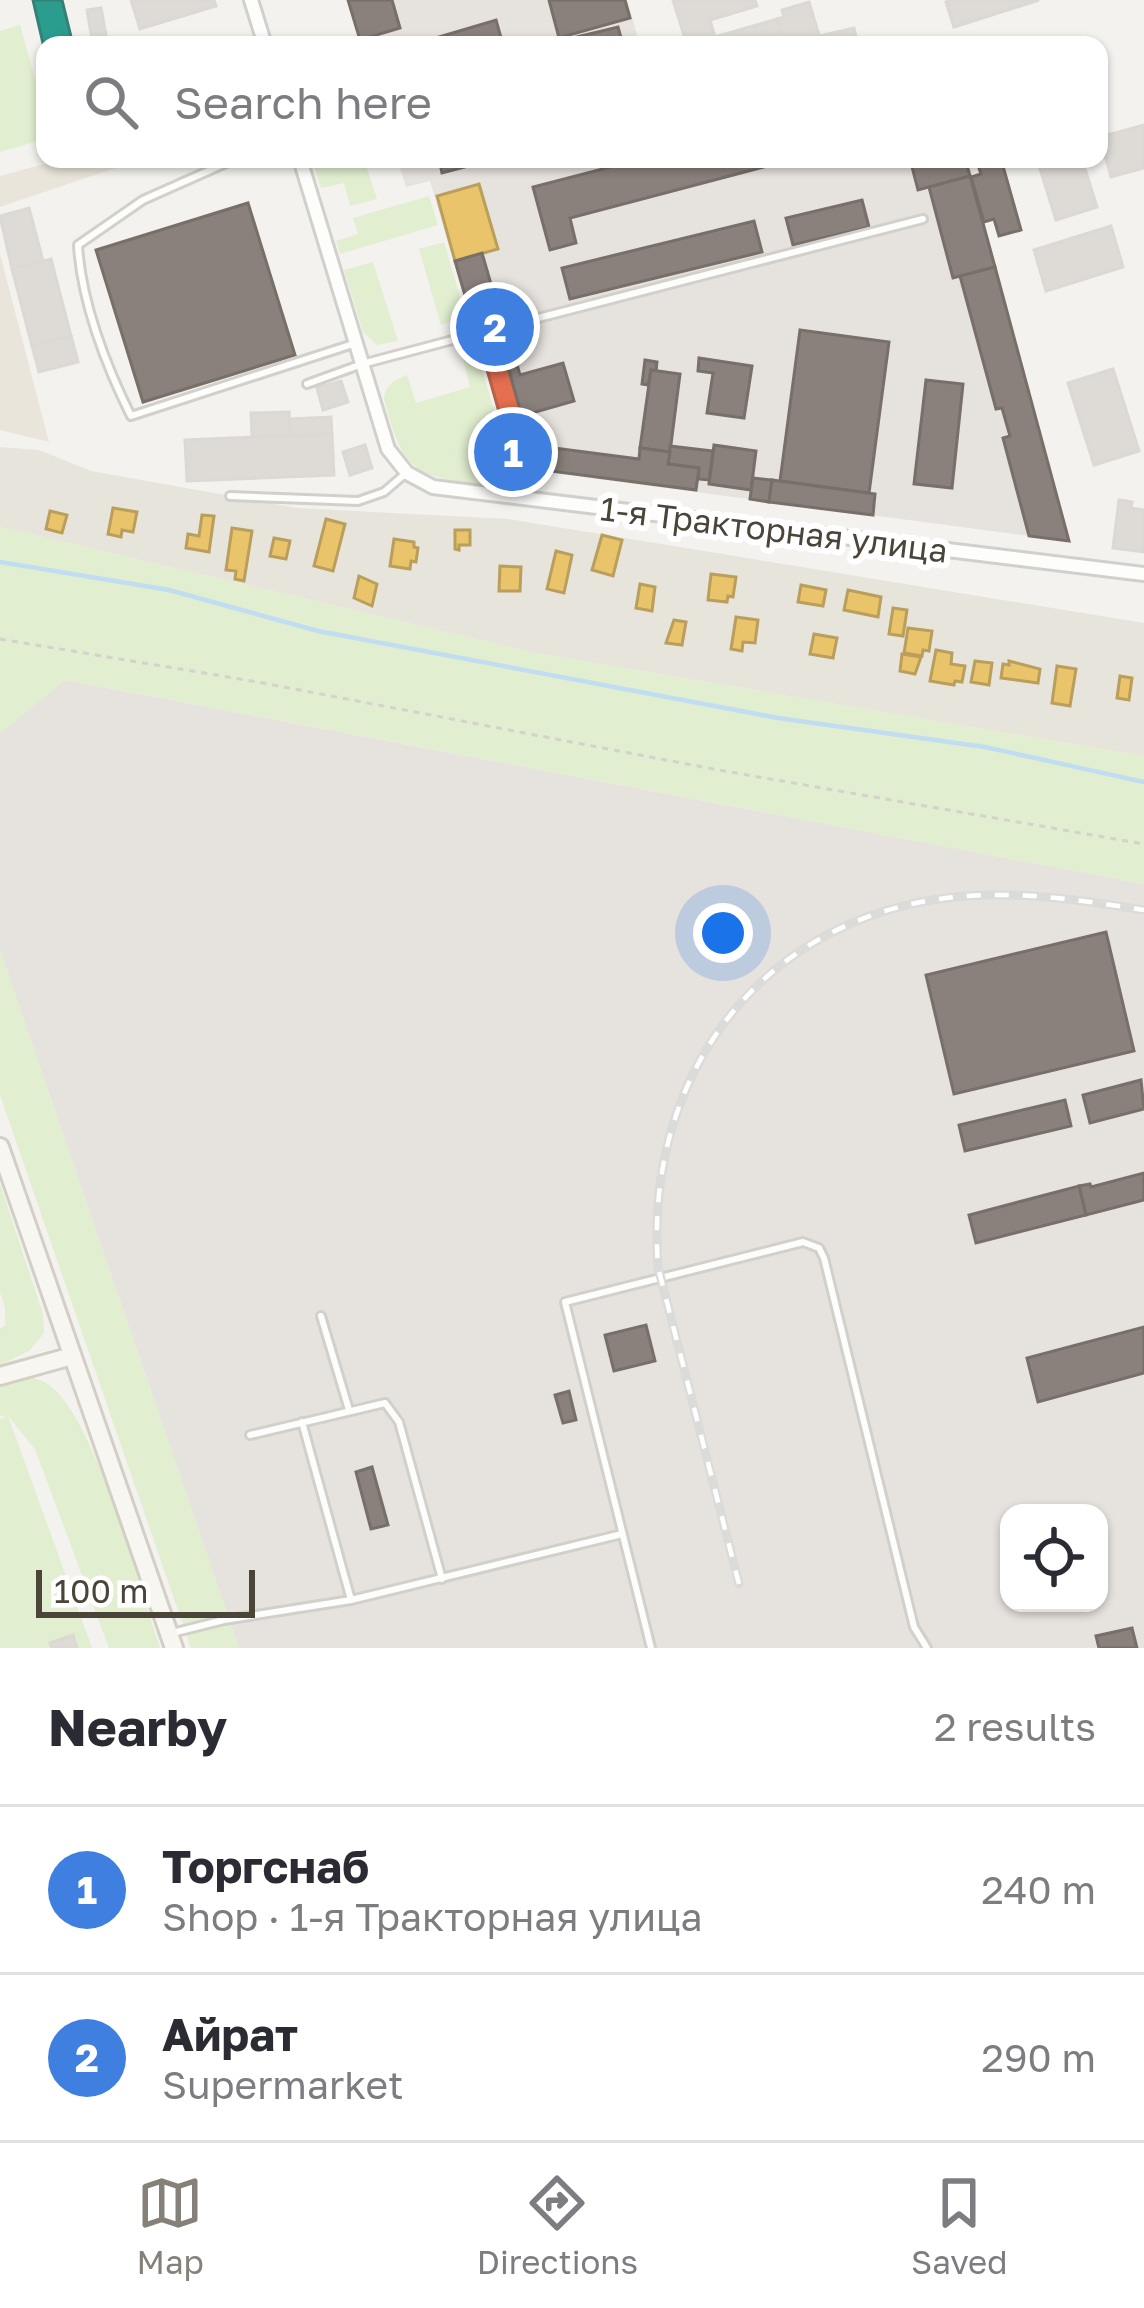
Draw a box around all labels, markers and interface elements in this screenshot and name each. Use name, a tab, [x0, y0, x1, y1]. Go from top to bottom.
search box	[36, 36, 1108, 168]
icon: search	[78, 69, 144, 135]
text: Search here	[174, 75, 432, 129]
pin: 2	[456, 282, 534, 372]
pin: 1	[474, 407, 552, 497]
street label: 1-я Тракторная улица	[598, 488, 950, 570]
your location	[693, 903, 753, 963]
map controls	[1000, 1504, 1108, 1612]
button: locate	[1000, 1504, 1108, 1612]
scale bar	[36, 1564, 255, 1617]
text: 100 m	[54, 1571, 148, 1610]
text: Nearby	[48, 1696, 227, 1757]
text: 2 results	[934, 1703, 1096, 1750]
text: Торгснаб	[162, 1839, 369, 1893]
text: 1	[77, 1866, 97, 1913]
text: 240 m	[981, 1866, 1096, 1913]
text: Shop · 1-я Тракторная улица	[162, 1893, 703, 1940]
text: Айрат	[162, 2007, 298, 2061]
text: 2	[75, 2034, 99, 2081]
text: 290 m	[981, 2034, 1096, 2081]
text: Supermarket	[162, 2061, 404, 2108]
tab: Map	[137, 2170, 204, 2281]
tab: Directions	[477, 2170, 638, 2281]
tab: Saved	[911, 2170, 1007, 2281]

